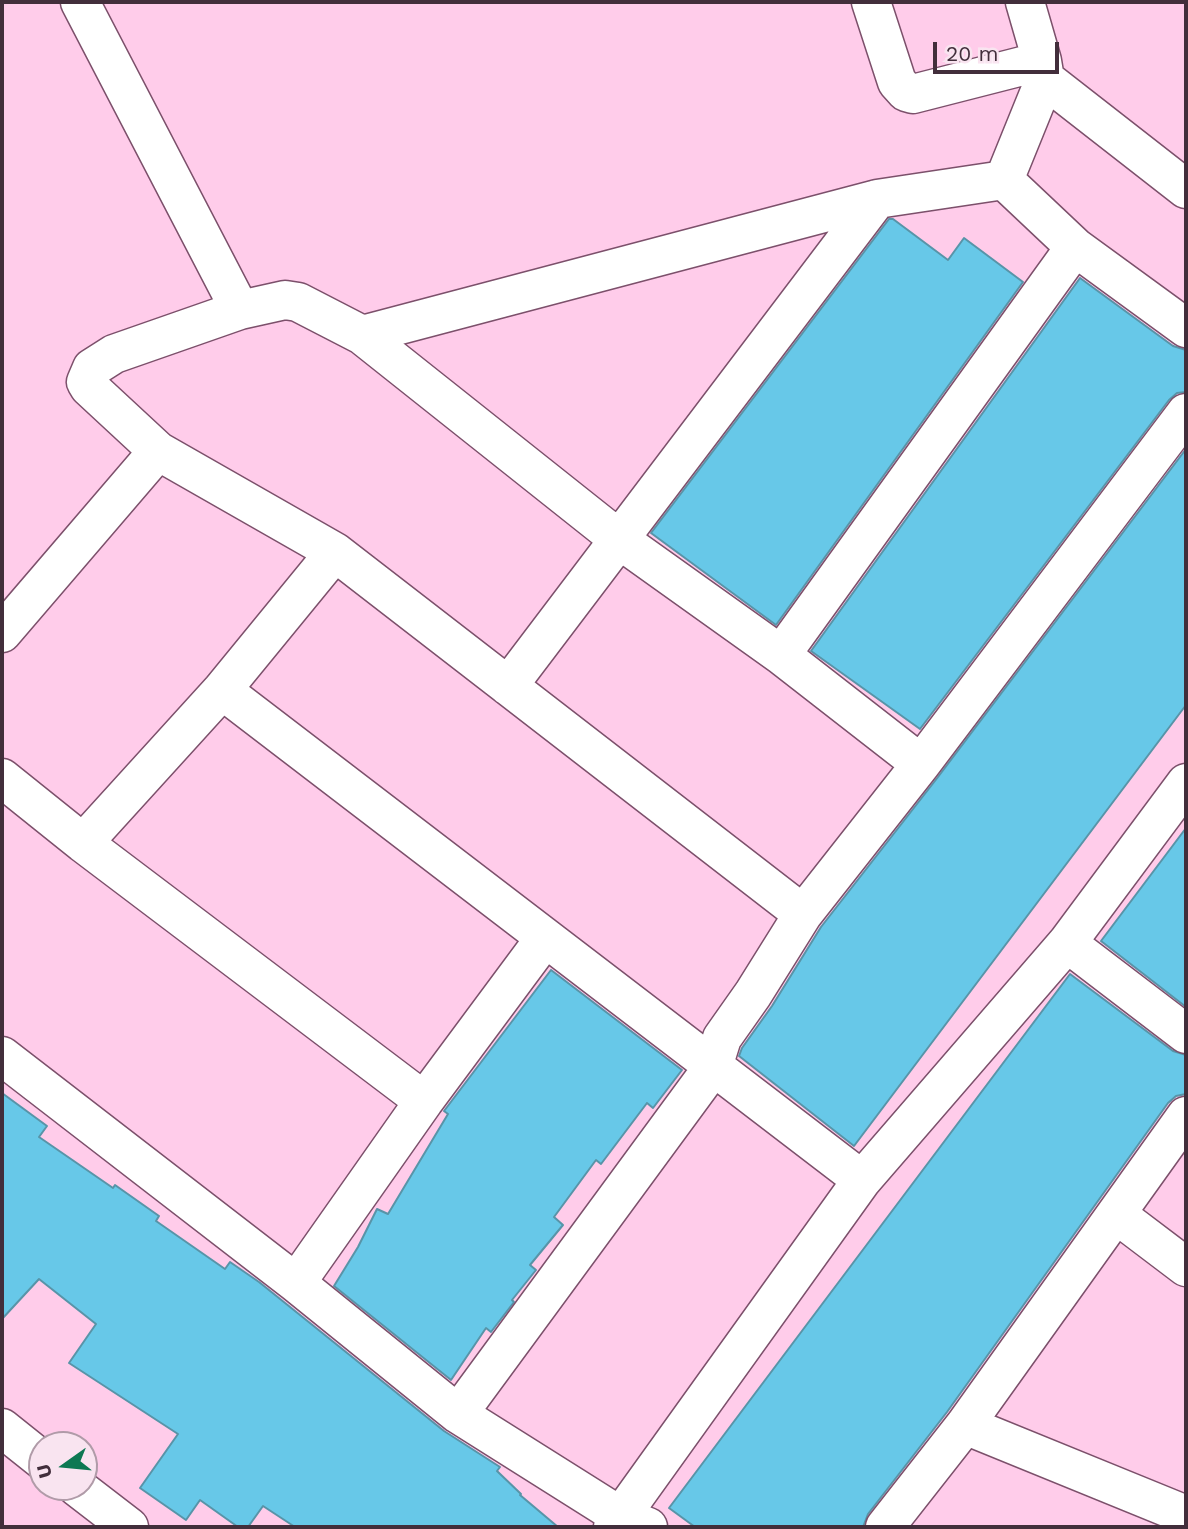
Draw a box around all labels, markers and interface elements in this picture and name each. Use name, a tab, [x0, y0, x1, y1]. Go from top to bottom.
scale bar	[936, 28, 1062, 72]
text: 20 m	[946, 41, 998, 66]
north arrow	[28, 1431, 98, 1501]
text: U	[31, 1462, 57, 1481]

